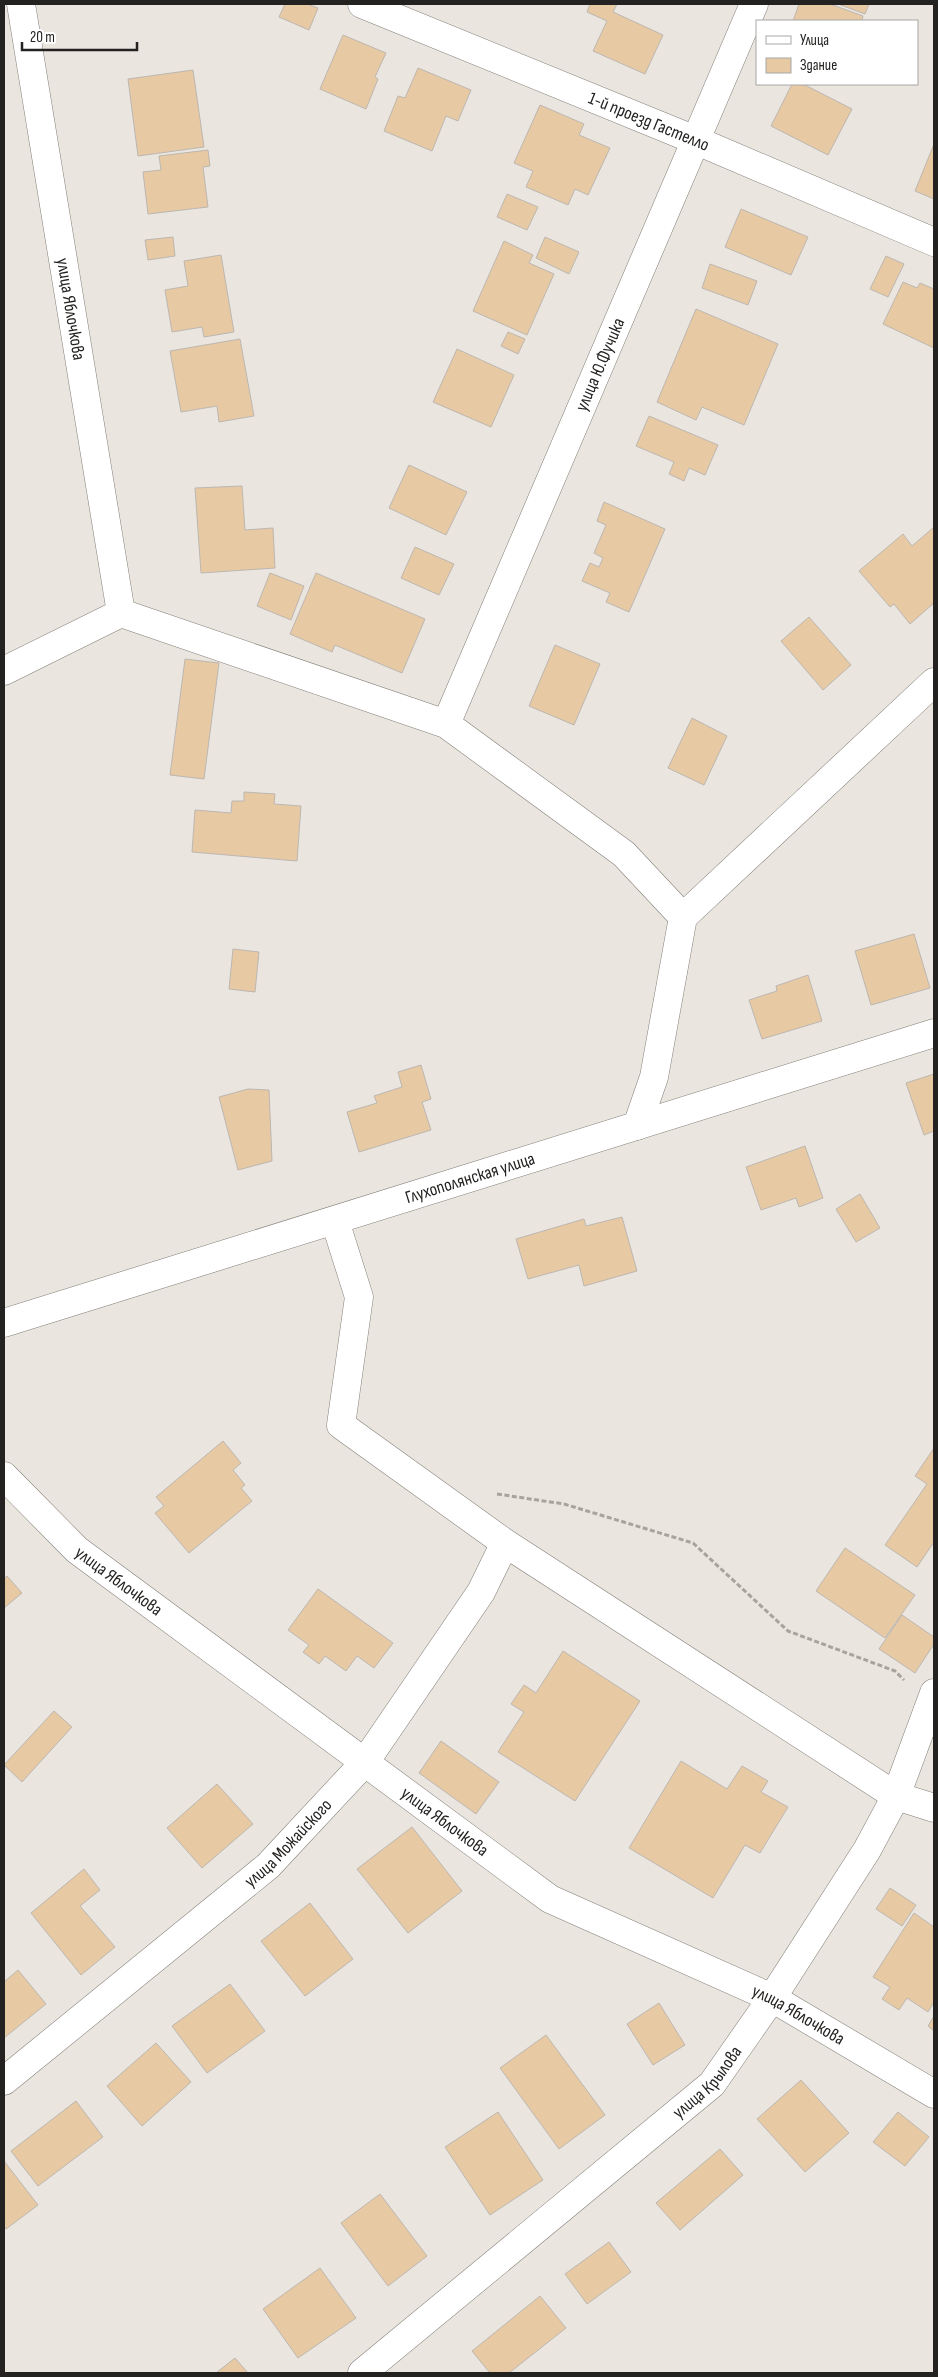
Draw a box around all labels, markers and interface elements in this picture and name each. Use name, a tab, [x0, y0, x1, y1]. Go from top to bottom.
scale bar	[22, 20, 138, 52]
legend	[756, 20, 918, 85]
text: 20 m	[30, 28, 55, 47]
text: Улица	[800, 31, 829, 50]
text: Здание	[800, 56, 837, 75]
street label: 1-й проезд Гастелло	[585, 88, 712, 156]
street label: улица Яблочкова	[52, 256, 89, 362]
street label: улица Ю.Фучика	[571, 315, 629, 415]
street label: Глухополянская улица	[403, 1148, 537, 1208]
street label: улица Яблочкова	[71, 1542, 166, 1620]
street label: улица Яблочкова	[397, 1783, 492, 1861]
street label: улица Можайского	[240, 1795, 336, 1892]
street label: улица Яблочкова	[749, 1981, 848, 2050]
street label: улица Крылова	[669, 2042, 746, 2123]

